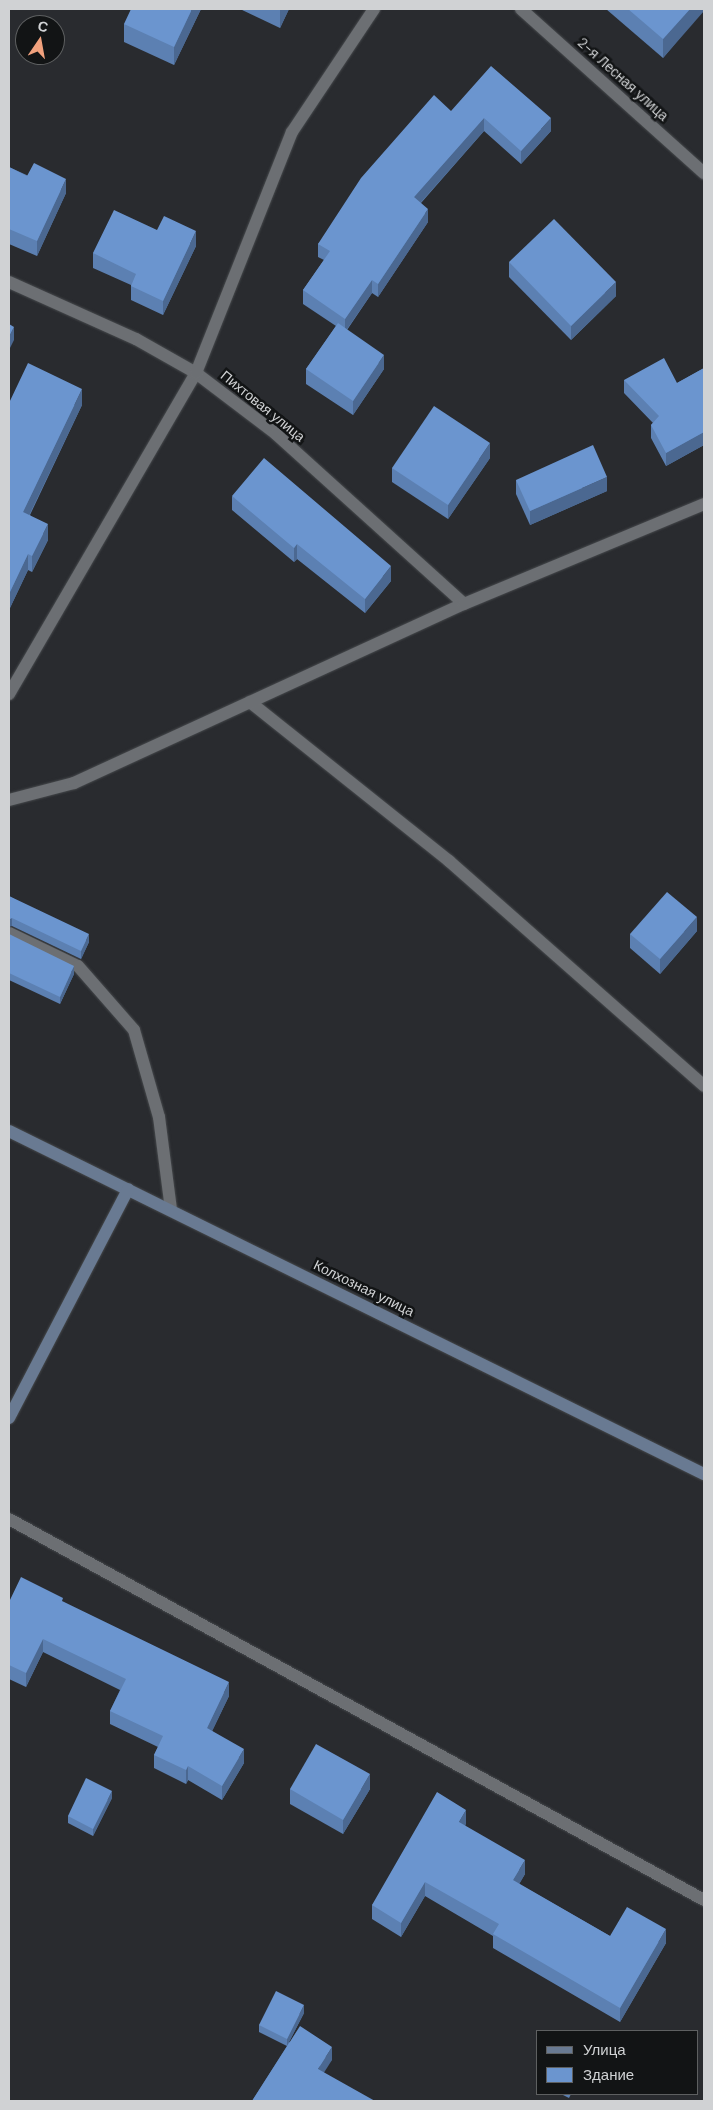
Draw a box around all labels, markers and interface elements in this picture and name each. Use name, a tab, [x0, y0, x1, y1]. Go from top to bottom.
north arrow	[15, 15, 65, 65]
text: С	[36, 16, 50, 36]
street label: 2-я Лесная улица	[574, 34, 672, 124]
street label: Пихтовая улица	[217, 367, 309, 445]
street label: Колхозная улица	[311, 1256, 417, 1320]
legend	[536, 2030, 698, 2095]
text: Улица	[583, 2040, 626, 2060]
text: Здание	[583, 2065, 634, 2085]

